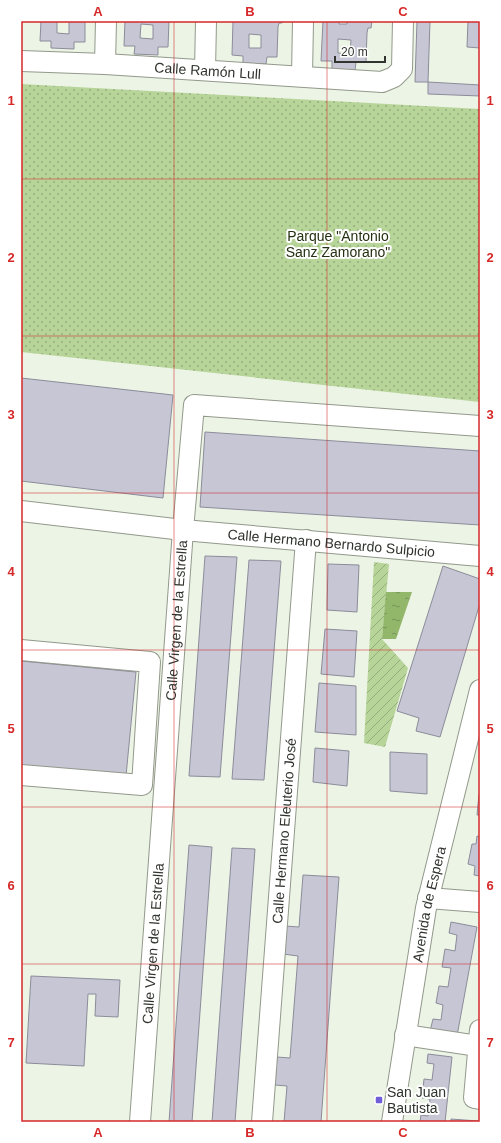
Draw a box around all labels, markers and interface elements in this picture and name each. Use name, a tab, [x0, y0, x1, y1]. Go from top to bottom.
text: A	[93, 4, 103, 19]
text: B	[245, 4, 255, 19]
text: C	[398, 4, 408, 19]
scale bar	[335, 38, 385, 64]
text: 20 m	[341, 45, 368, 59]
street label: Calle Ramón Lull	[154, 59, 262, 82]
text: 1	[7, 93, 15, 108]
text: 1	[486, 93, 494, 108]
park label: Parque "Antonio Sanz Zamorano"	[286, 228, 390, 260]
text: 2	[7, 250, 15, 265]
text: 2	[486, 250, 494, 265]
text: 3	[7, 407, 15, 422]
text: 3	[486, 407, 494, 422]
street label: Calle Hermano Bernardo Sulpicio	[227, 526, 436, 560]
street label: Calle Virgen de la Estrella	[163, 539, 190, 701]
text: 4	[7, 564, 15, 579]
text: 4	[486, 564, 494, 579]
text: 5	[7, 721, 15, 736]
text: 5	[486, 721, 494, 736]
street label: Calle Hermano Eleuterio José	[269, 737, 299, 924]
street label: Avenida de Espera	[410, 844, 449, 963]
street label: Calle Virgen de la Estrella	[139, 862, 167, 1024]
text: 6	[7, 878, 15, 893]
text: 6	[486, 878, 494, 893]
text: 7	[7, 1035, 15, 1050]
text: 7	[486, 1035, 494, 1050]
place label: San Juan Bautista	[387, 1084, 446, 1116]
marker: San Juan Bautista	[374, 1095, 384, 1105]
text: A	[93, 1125, 103, 1140]
text: B	[245, 1125, 255, 1140]
text: C	[398, 1125, 408, 1140]

